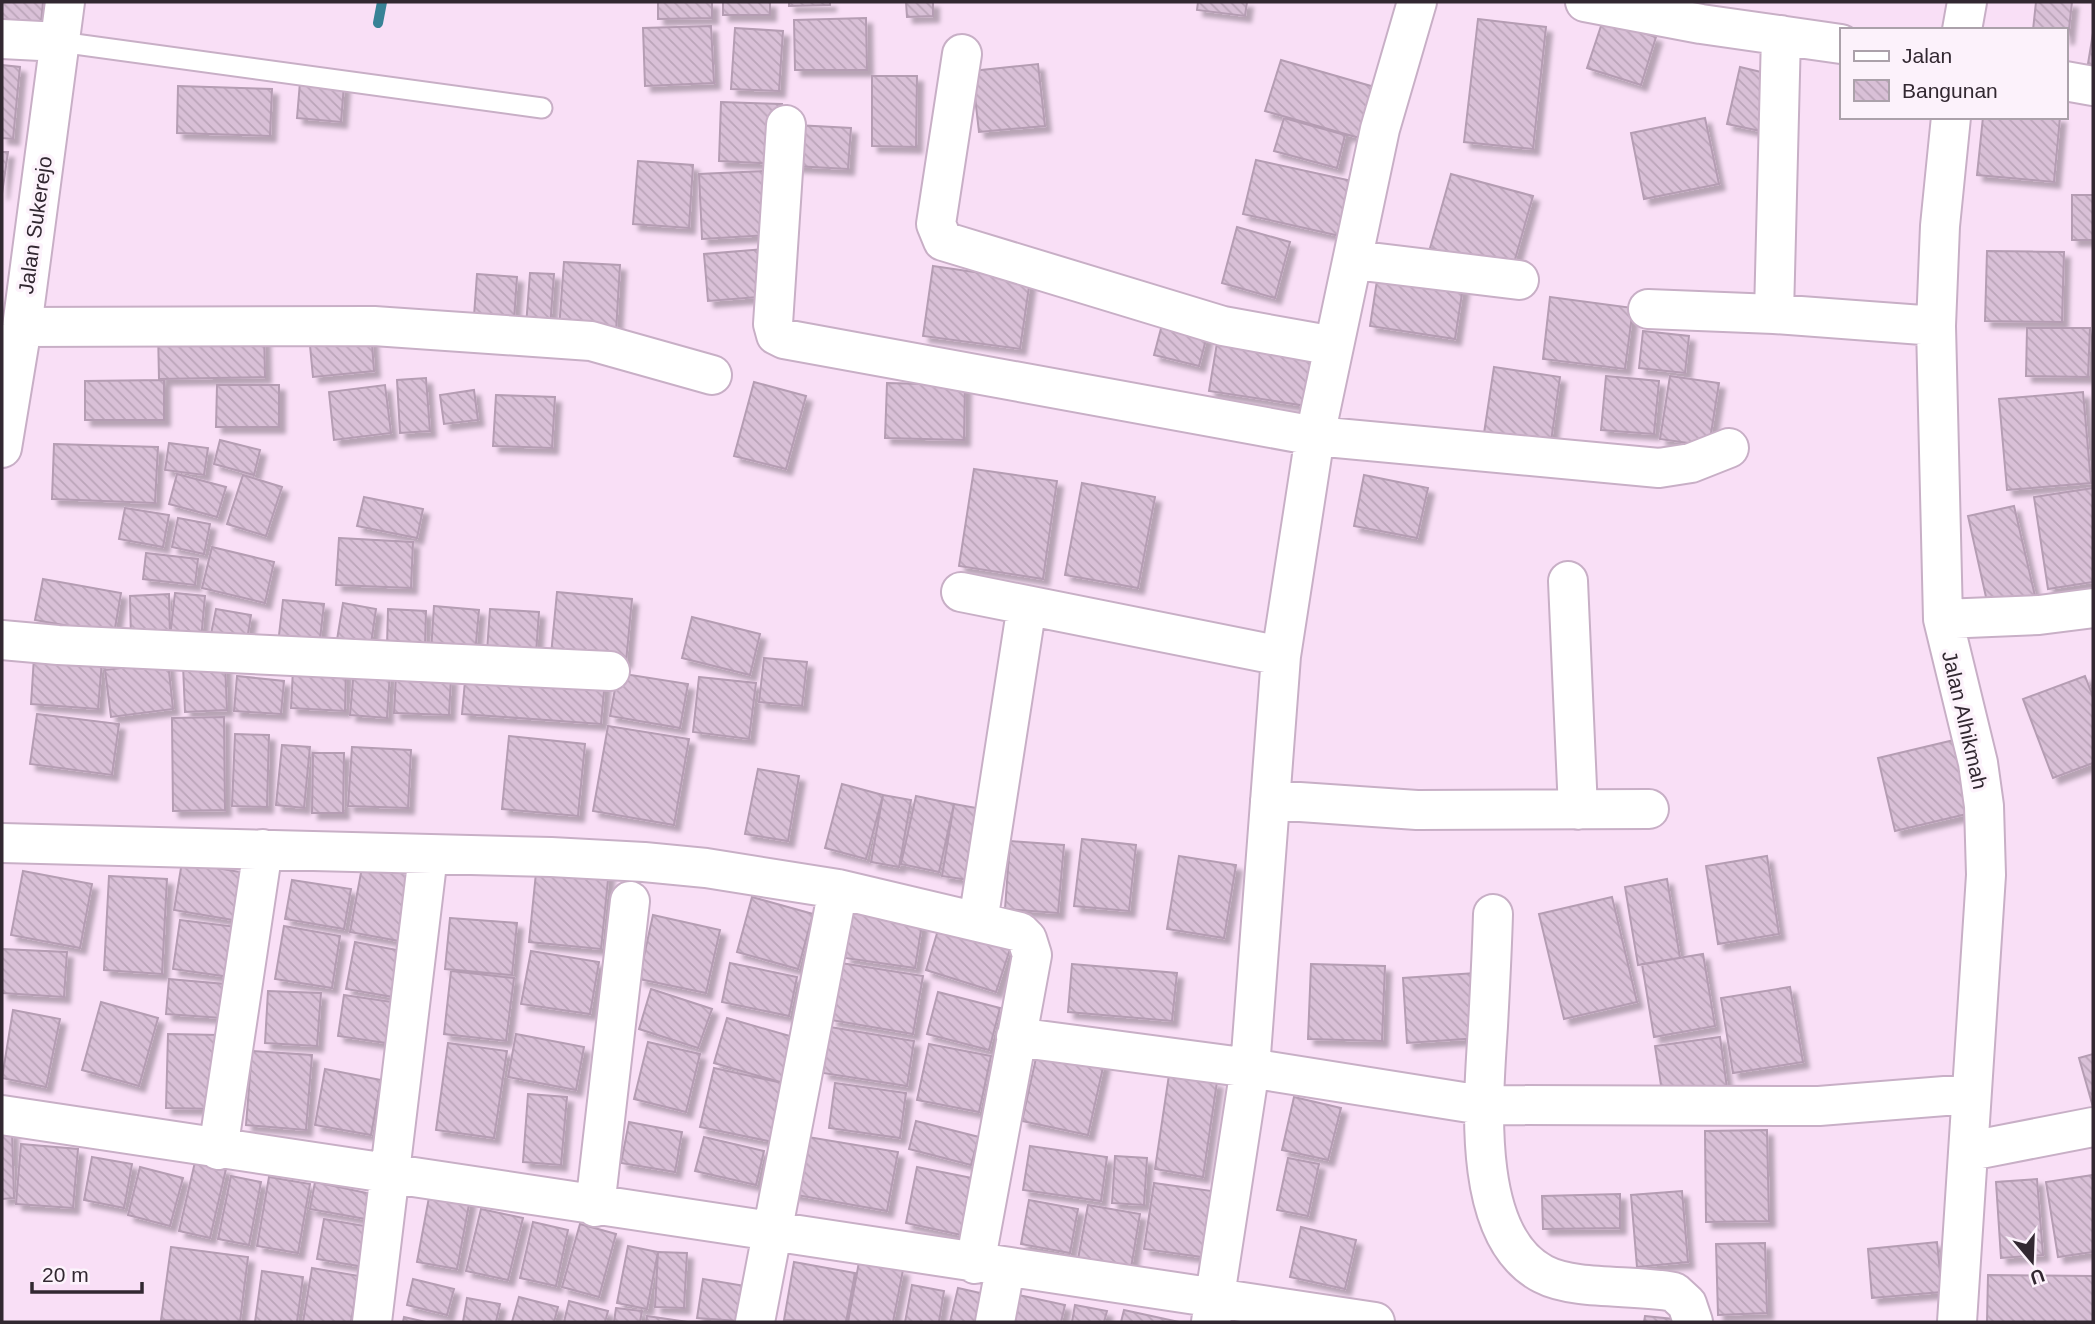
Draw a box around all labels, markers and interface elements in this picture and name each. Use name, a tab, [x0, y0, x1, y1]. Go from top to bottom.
legend	[1840, 28, 2067, 119]
text: Jalan	[1902, 44, 1952, 67]
text: Bangunan	[1902, 79, 1998, 102]
street label: Jalan Sukerejo	[14, 155, 56, 295]
street label: Jalan Alhikmah	[1938, 649, 1992, 791]
north arrow	[1997, 1226, 2067, 1296]
scale bar	[32, 1250, 142, 1294]
text: 20 m	[42, 1263, 89, 1286]
text: U	[2027, 1264, 2047, 1289]

